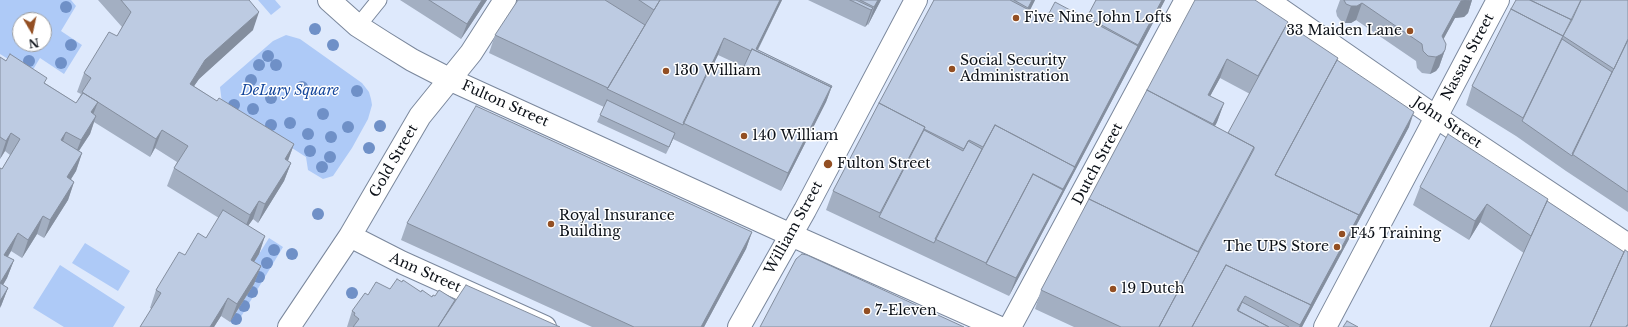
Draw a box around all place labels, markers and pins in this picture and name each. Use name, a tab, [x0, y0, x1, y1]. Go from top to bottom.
place label: Five Nine John Lofts	[1024, 10, 1172, 26]
marker: Five Nine John Lofts	[1011, 13, 1021, 23]
place label: 33 Maiden Lane	[1286, 23, 1402, 39]
marker: 33 Maiden Lane	[1405, 26, 1415, 36]
place label: Social Security Administration	[960, 53, 1069, 86]
place label: 130 William	[674, 63, 761, 79]
marker: Social Security Administration	[947, 64, 957, 74]
marker: 130 William	[661, 66, 671, 76]
place label: 140 William	[752, 128, 838, 144]
marker: 140 William	[739, 131, 749, 141]
place label: Fulton Street	[837, 156, 931, 172]
marker: Fulton Street	[822, 158, 834, 170]
place label: Royal Insurance Building	[559, 208, 675, 240]
marker: Royal Insurance Building	[546, 219, 556, 229]
place label: F45 Training	[1350, 226, 1441, 242]
marker: F45 Training	[1337, 229, 1347, 239]
place label: The UPS Store	[1223, 239, 1329, 255]
marker: The UPS Store	[1332, 242, 1342, 252]
place label: 19 Dutch	[1121, 281, 1184, 297]
marker: 19 Dutch	[1108, 284, 1118, 294]
place label: 7-Eleven	[875, 303, 937, 319]
marker: 7-Eleven	[862, 306, 872, 316]

